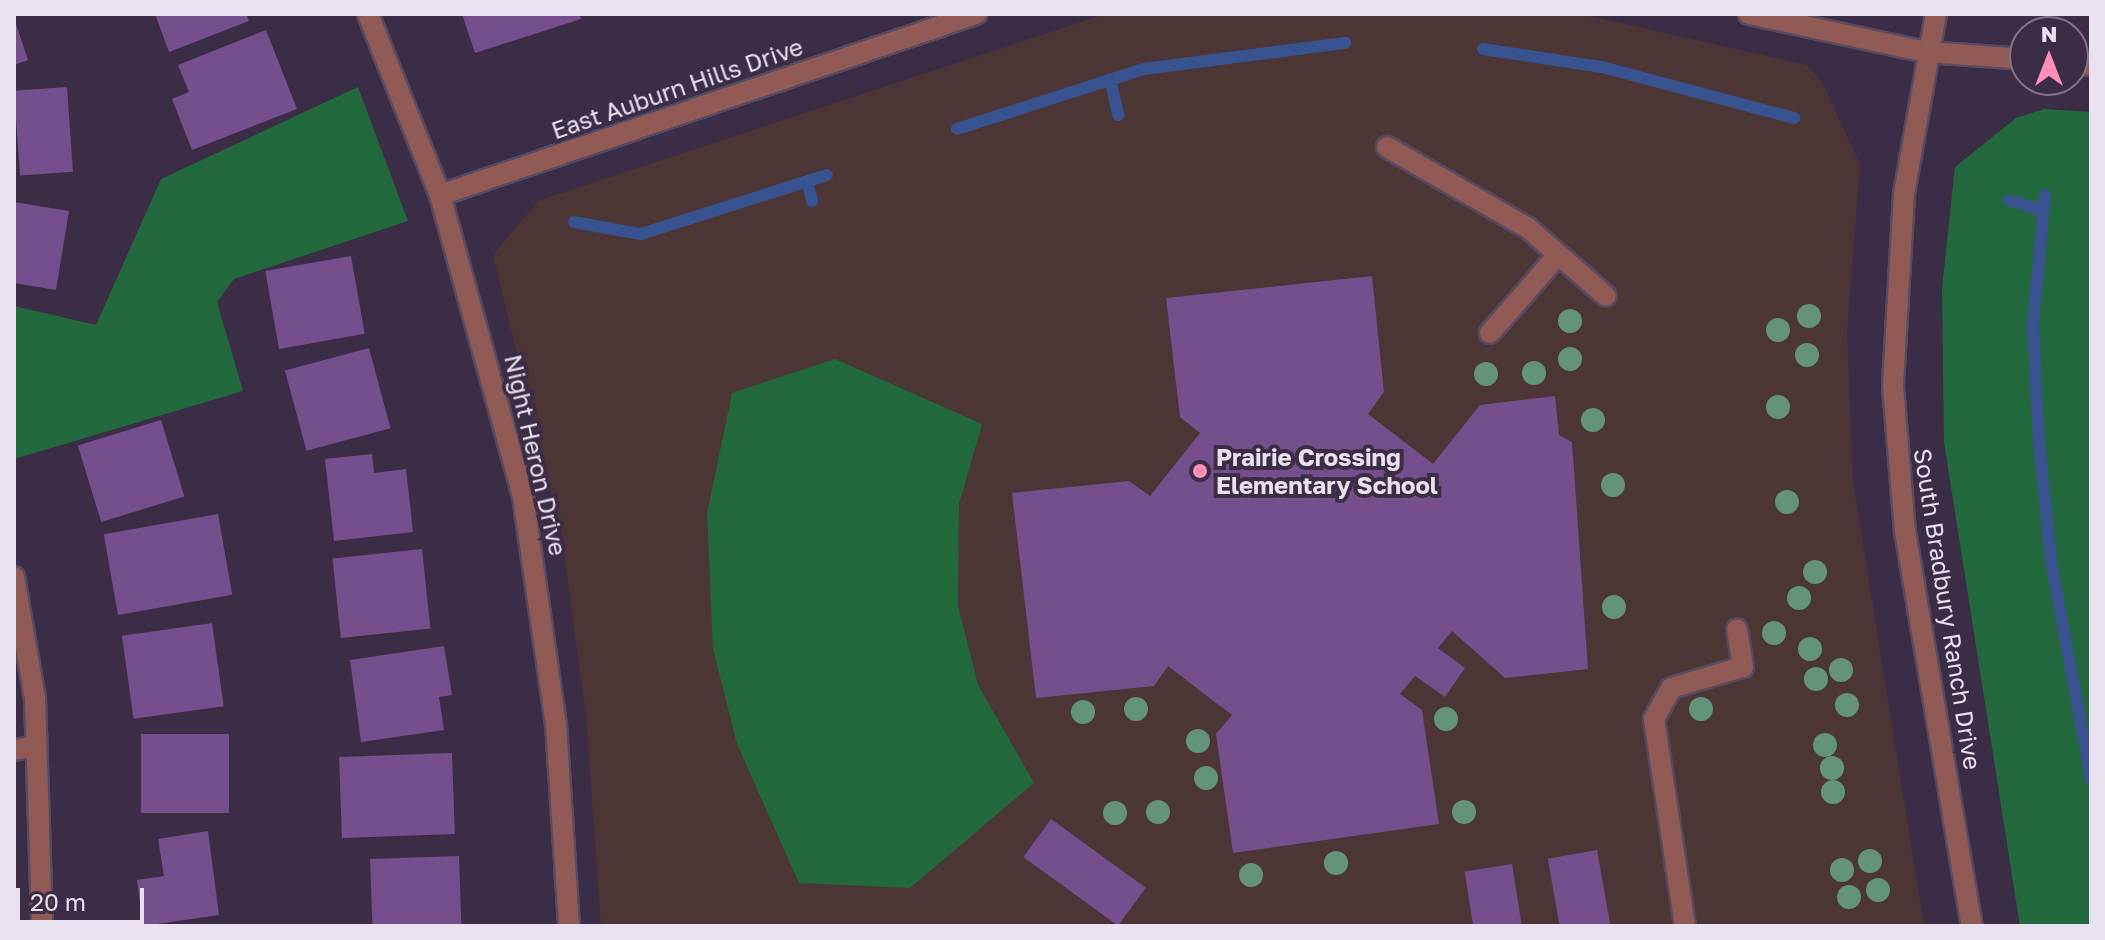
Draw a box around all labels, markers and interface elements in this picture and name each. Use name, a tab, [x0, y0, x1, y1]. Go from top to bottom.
north arrow	[2009, 16, 2089, 96]
text: N	[2041, 20, 2057, 47]
street label: East Auburn Hills Drive	[547, 31, 807, 145]
street label: Night Heron Drive	[499, 352, 573, 558]
place label: Prairie Crossing Elementary School	[1216, 443, 1438, 499]
street label: South Bradbury Ranch Drive	[1908, 446, 1988, 772]
marker: Prairie Crossing Elementary School	[1191, 462, 1209, 480]
scale bar	[20, 872, 148, 922]
text: 20 m	[30, 887, 86, 916]

